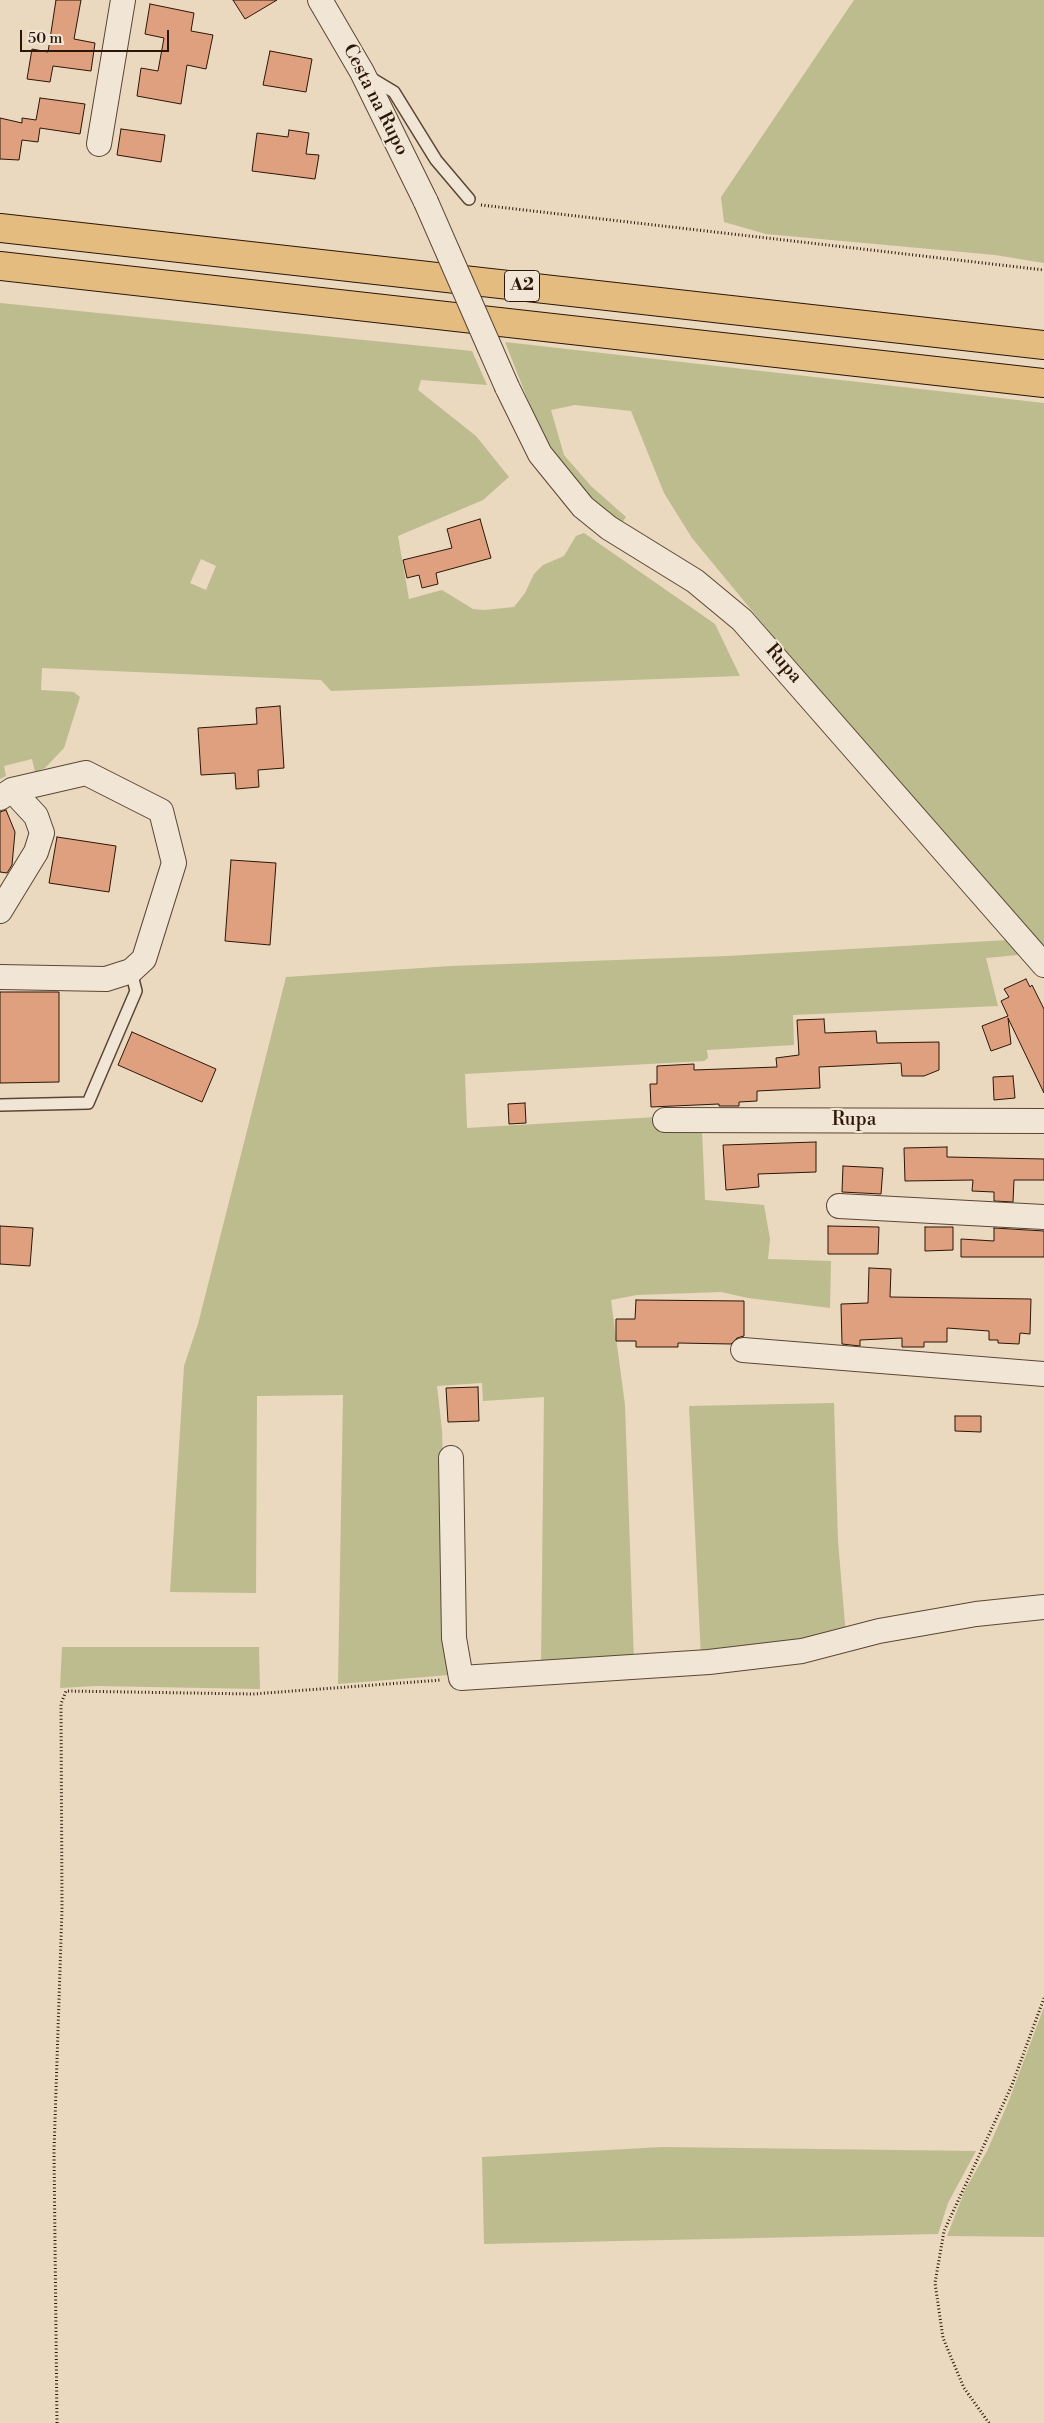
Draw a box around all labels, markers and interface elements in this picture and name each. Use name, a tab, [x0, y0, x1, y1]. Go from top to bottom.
scale bar	[22, 20, 171, 52]
text: 50 m	[28, 29, 62, 48]
street label: Cesta na Rupo	[337, 40, 413, 160]
road number: A2	[504, 270, 540, 302]
street label: Rupa	[760, 640, 806, 688]
street label: Rupa	[832, 1109, 876, 1131]

